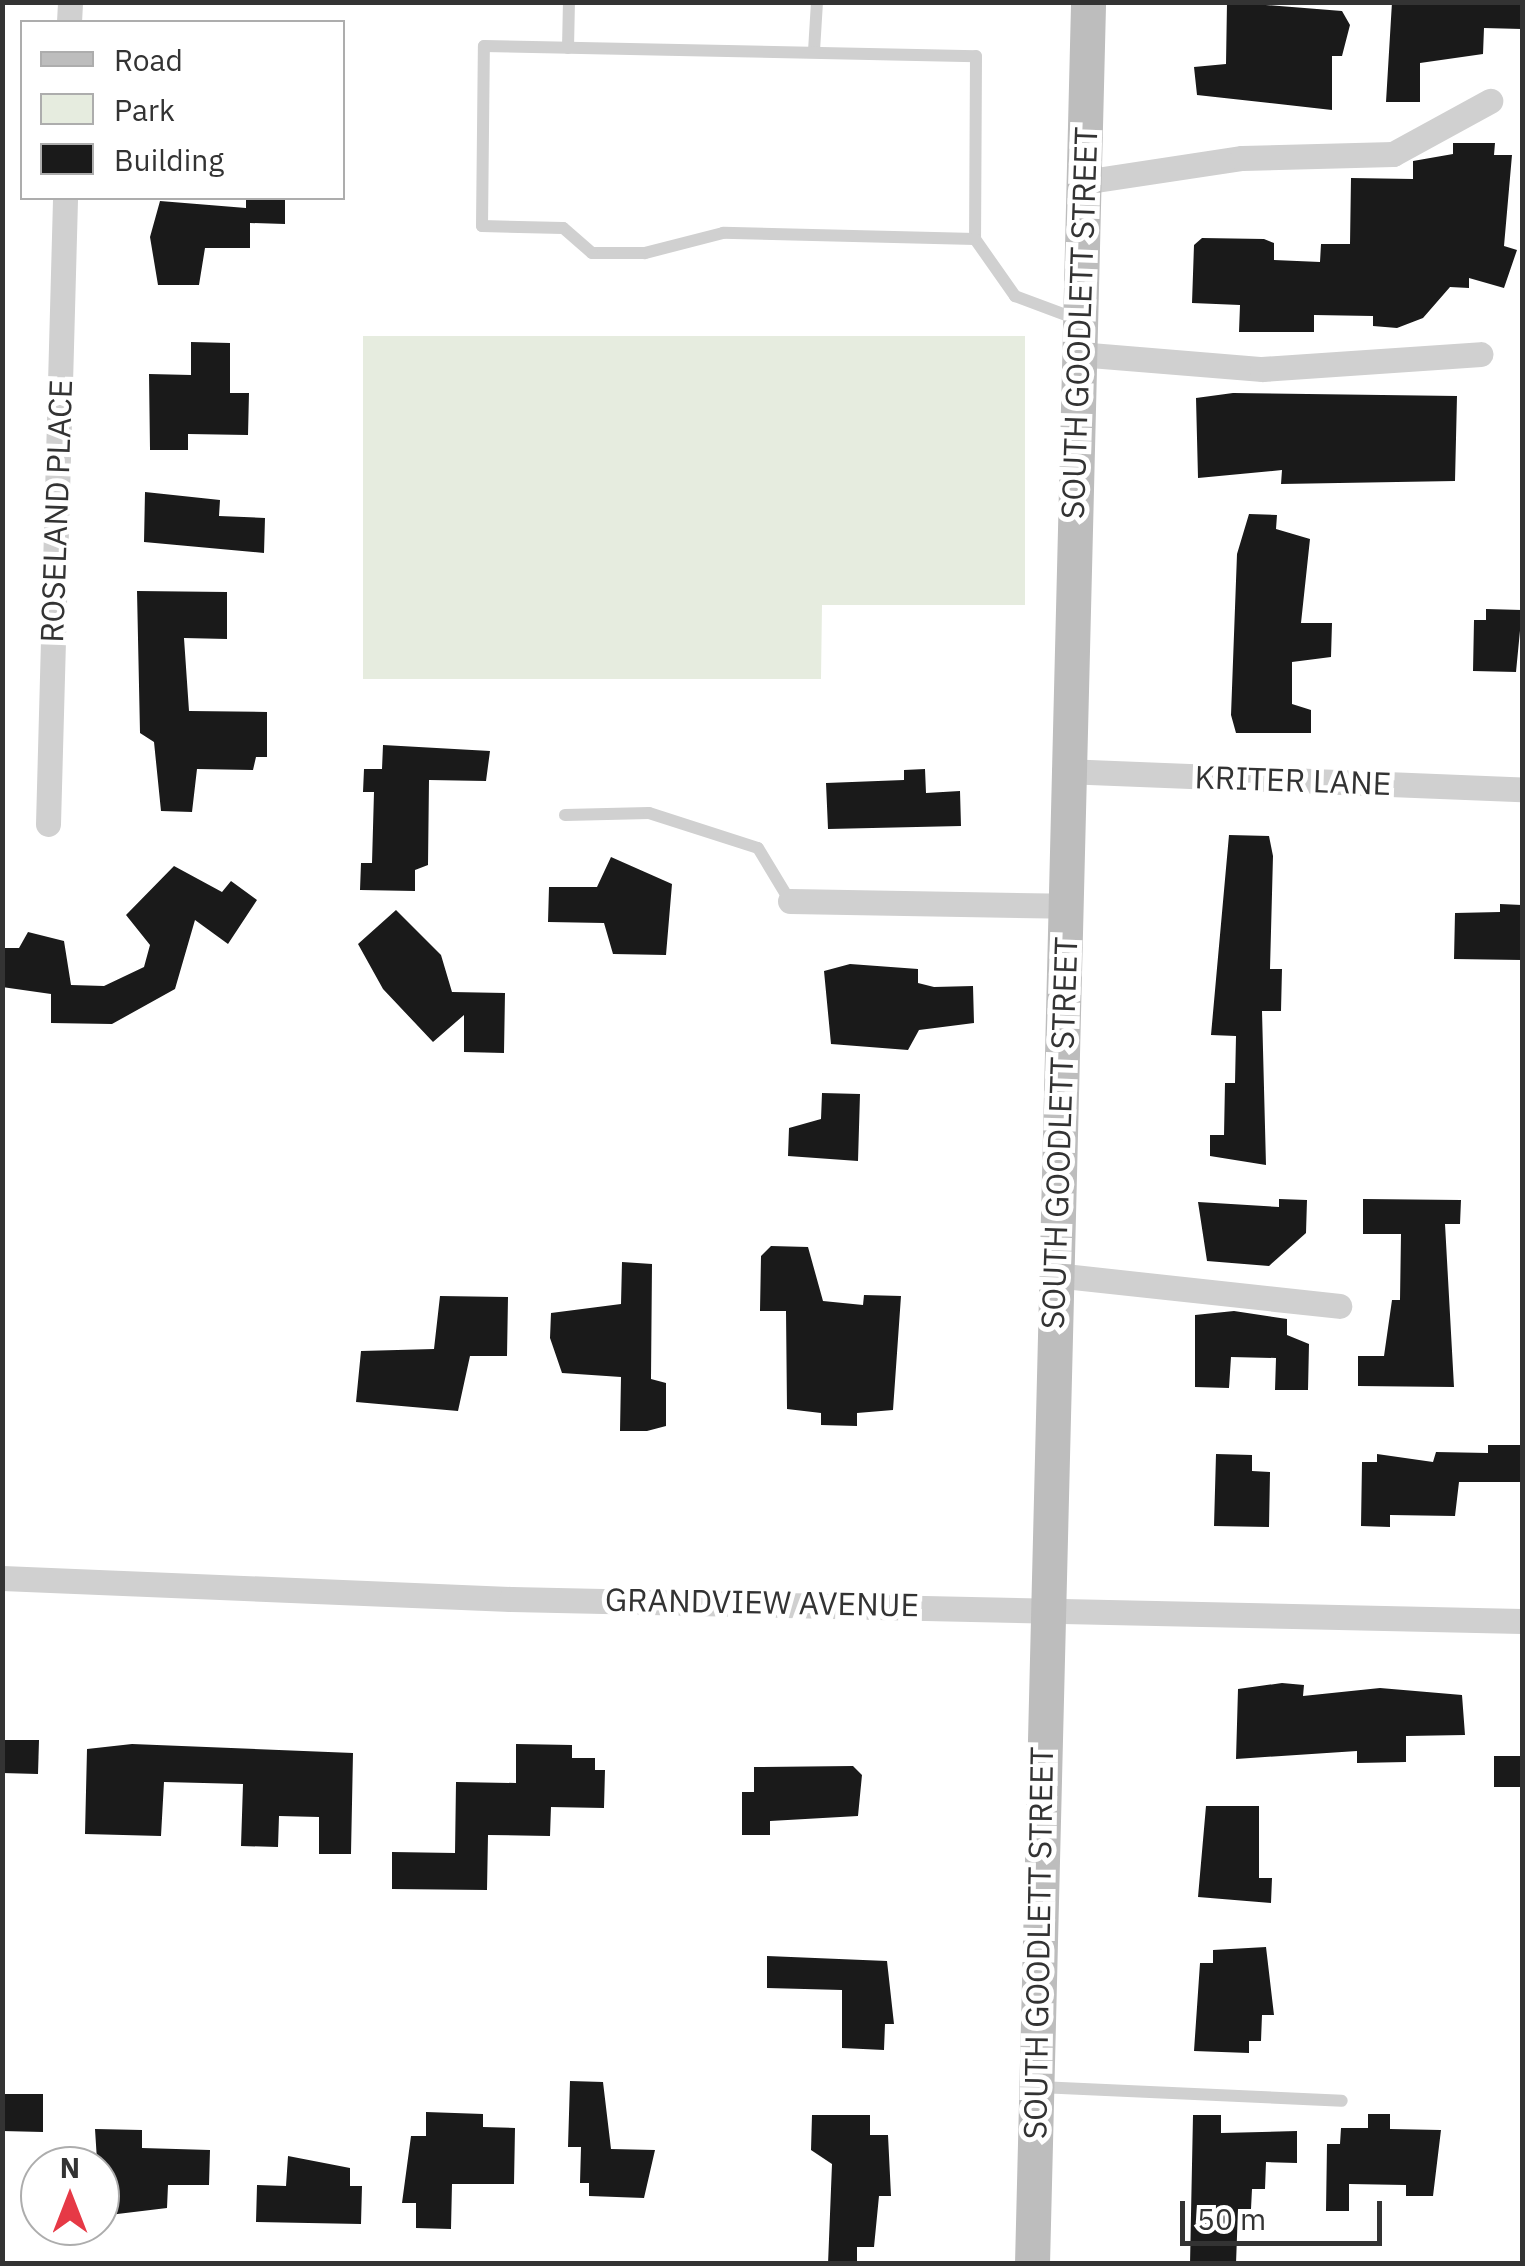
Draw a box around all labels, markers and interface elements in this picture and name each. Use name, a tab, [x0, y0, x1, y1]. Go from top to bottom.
legend	[20, 20, 345, 200]
text: Road	[114, 40, 183, 79]
text: Park	[114, 90, 175, 129]
street label: SOUTH GOODLETT STREET	[1053, 126, 1105, 520]
text: Building	[114, 140, 224, 179]
street label: ROSELAND PLACE	[32, 379, 80, 643]
street label: KRITER LANE	[1194, 757, 1392, 803]
street label: SOUTH GOODLETT STREET	[1033, 936, 1085, 1330]
street label: GRANDVIEW AVENUE	[605, 1580, 919, 1624]
street label: SOUTH GOODLETT STREET	[1015, 1746, 1061, 2140]
north arrow	[20, 2146, 120, 2246]
text: N	[60, 2149, 80, 2186]
scale bar	[1185, 2181, 1388, 2243]
text: 50 m	[1197, 2199, 1266, 2238]

